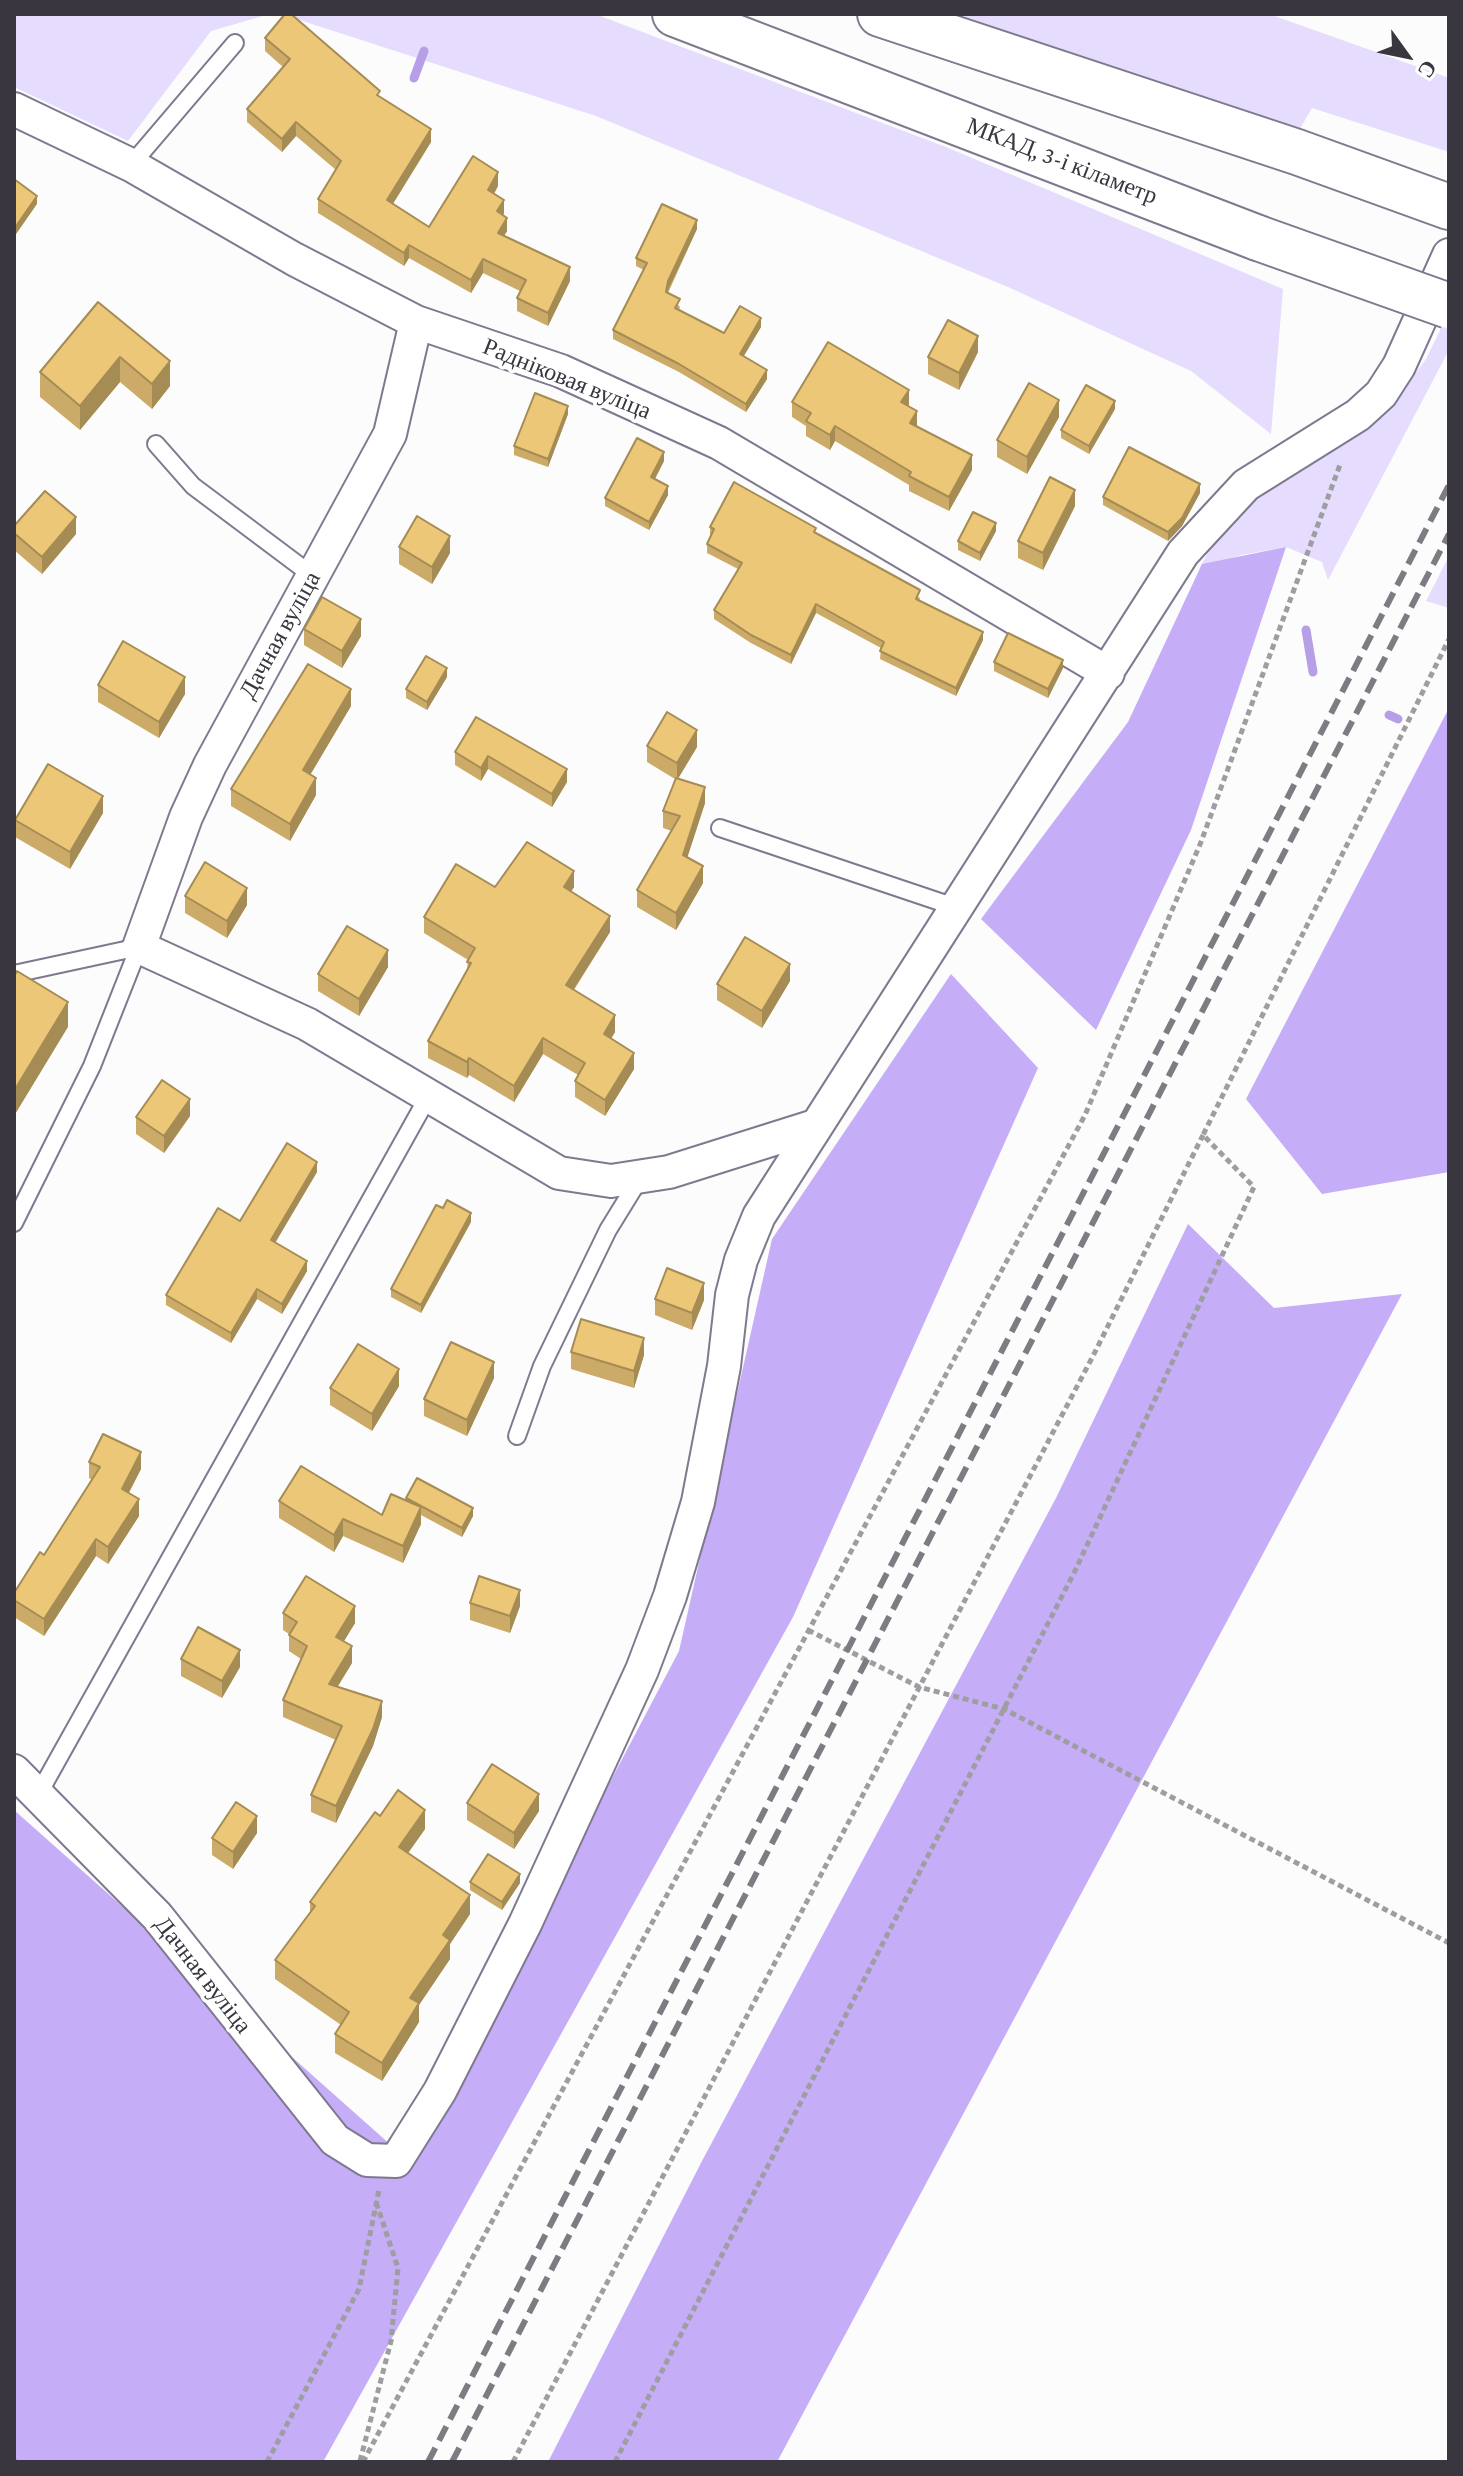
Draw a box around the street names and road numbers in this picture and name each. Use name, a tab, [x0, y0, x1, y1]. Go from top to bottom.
street label: МКАД, 3-і кіламетр	[963, 111, 1161, 211]
street label: Радніковая вуліца	[479, 332, 655, 426]
street label: Дачная вуліца	[233, 566, 327, 704]
street label: Дачная вуліца	[148, 1911, 258, 2039]

